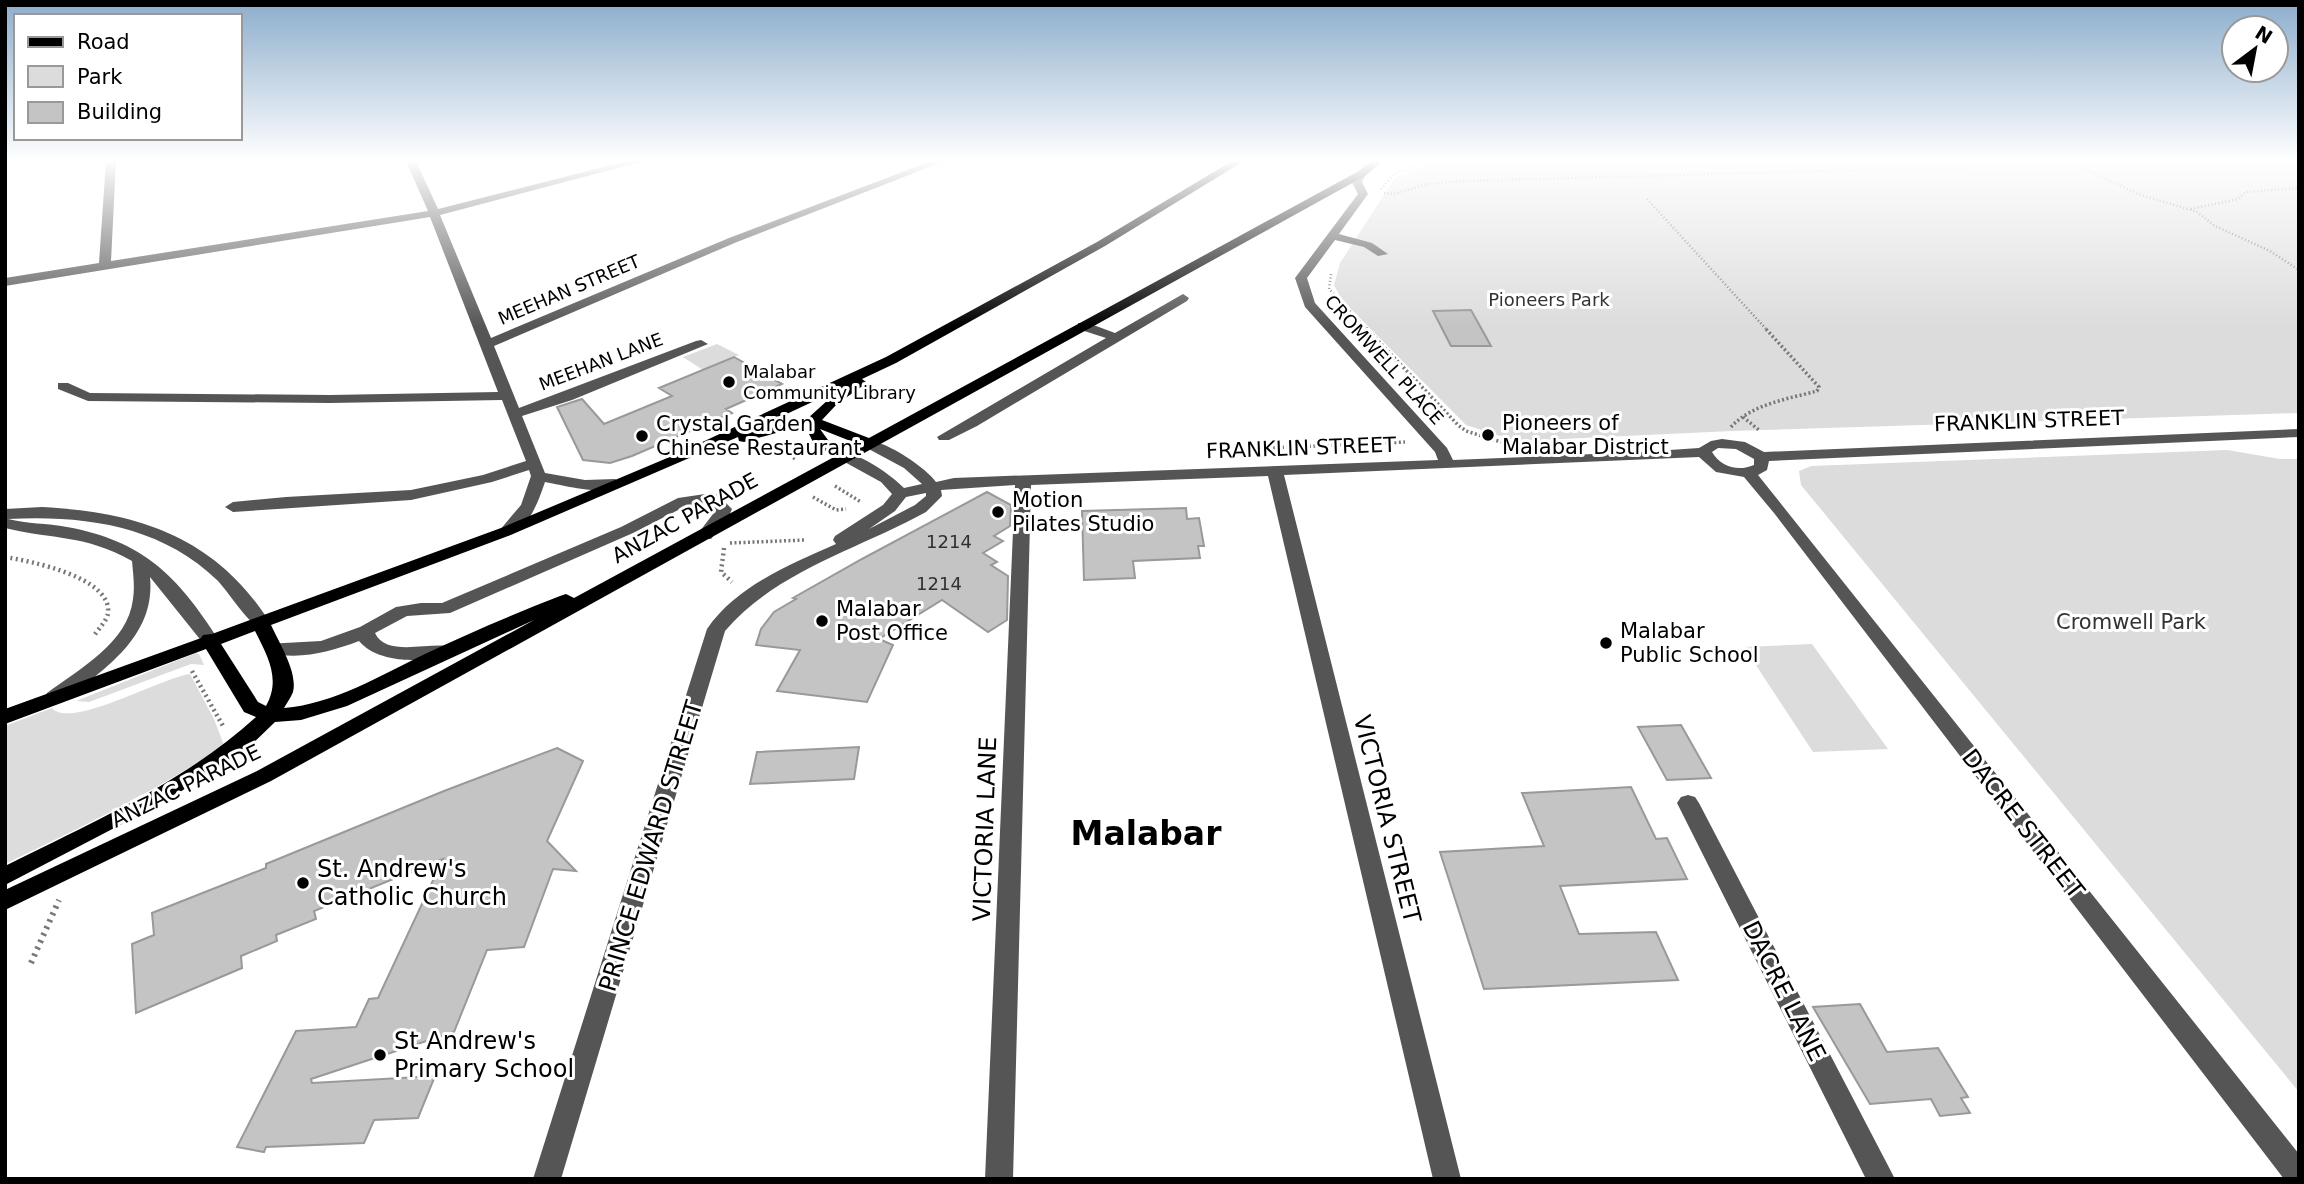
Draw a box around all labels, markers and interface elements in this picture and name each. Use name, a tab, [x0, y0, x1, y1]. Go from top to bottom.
legend	[14, 14, 242, 140]
north arrow	[2220, 14, 2290, 84]
text: N	[2251, 21, 2277, 48]
text: Road	[77, 30, 130, 54]
text: Park	[77, 65, 123, 89]
text: Building	[77, 100, 162, 124]
street label: MEEHAN STREET	[495, 250, 644, 329]
park label: Pioneers Park	[1488, 289, 1610, 310]
street label: CROMWELL PLACE	[1321, 291, 1448, 429]
street label: MEEHAN LANE	[536, 328, 666, 395]
place label: Malabar Community Library	[743, 361, 916, 403]
marker: Malabar Community Library	[721, 374, 737, 390]
street label: FRANKLIN STREET	[1934, 406, 2125, 436]
place label: Pioneers of Malabar District	[1502, 411, 1669, 459]
place label: Crystal Garden Chinese Restaurant	[656, 412, 862, 460]
marker: Pioneers of Malabar District	[1480, 427, 1496, 443]
marker: Crystal Garden Chinese Restaurant	[634, 428, 650, 444]
street label: FRANKLIN STREET	[1206, 433, 1397, 463]
street label: ANZAC PARADE	[608, 468, 762, 568]
place label: Motion Pilates Studio	[1012, 488, 1154, 536]
marker: Motion Pilates Studio	[990, 504, 1006, 520]
house number: 1214	[926, 531, 972, 552]
house number: 1214	[916, 573, 962, 594]
place label: Malabar Post Office	[836, 597, 948, 645]
park label: Cromwell Park	[2056, 610, 2207, 634]
marker: Malabar Post Office	[814, 613, 830, 629]
place label: Malabar Public School	[1620, 619, 1759, 667]
marker: Malabar Public School	[1598, 635, 1614, 651]
street label: PRINCE EDWARD STREET	[593, 697, 709, 995]
street label: VICTORIA STREET	[1348, 712, 1426, 926]
street label: VICTORIA LANE	[968, 736, 1002, 922]
street label: ANZAC PARADE	[107, 739, 265, 833]
street label: DACRE STREET	[1956, 744, 2090, 905]
district label: Malabar	[1071, 814, 1222, 853]
place label: St. Andrew's Catholic Church	[317, 855, 507, 911]
marker: St. Andrew's Catholic Church	[295, 875, 311, 891]
street label: DACRE LANE	[1737, 916, 1831, 1066]
place label: St Andrew's Primary School	[394, 1027, 574, 1083]
marker: St Andrew's Primary School	[372, 1047, 388, 1063]

